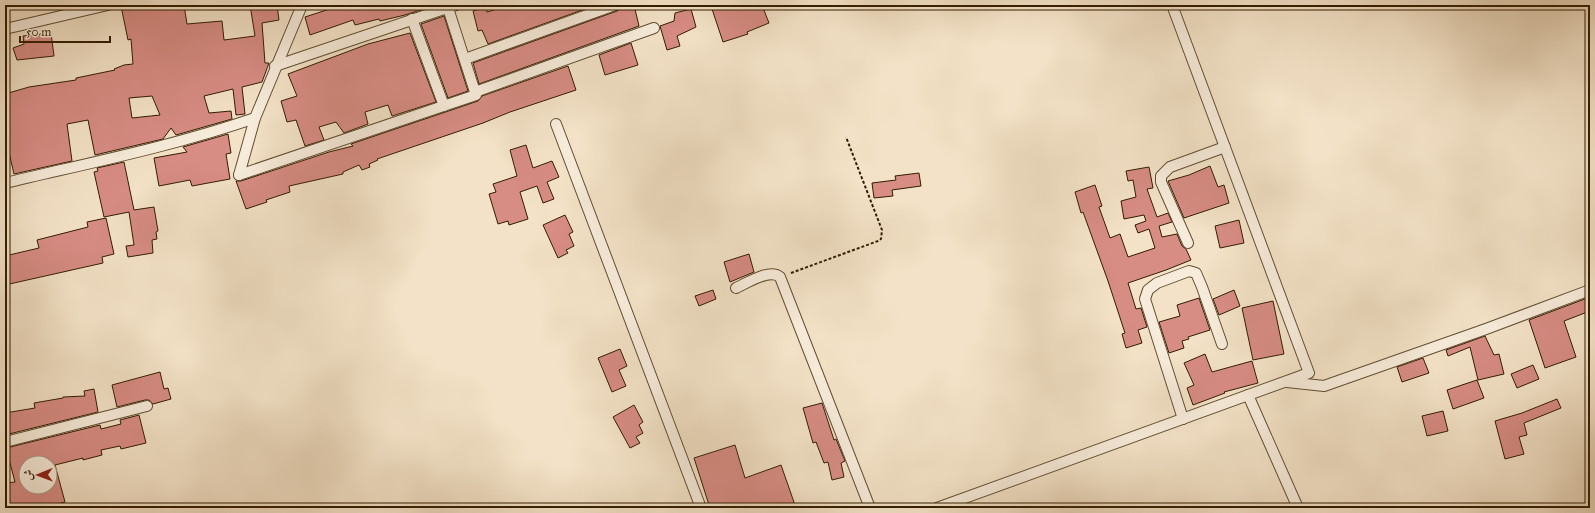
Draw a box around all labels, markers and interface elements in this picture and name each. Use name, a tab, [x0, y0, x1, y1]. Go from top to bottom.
scale bar	[20, 18, 110, 44]
text: 50 m	[26, 25, 51, 39]
north arrow	[18, 455, 58, 495]
text: ش	[22, 470, 35, 481]

